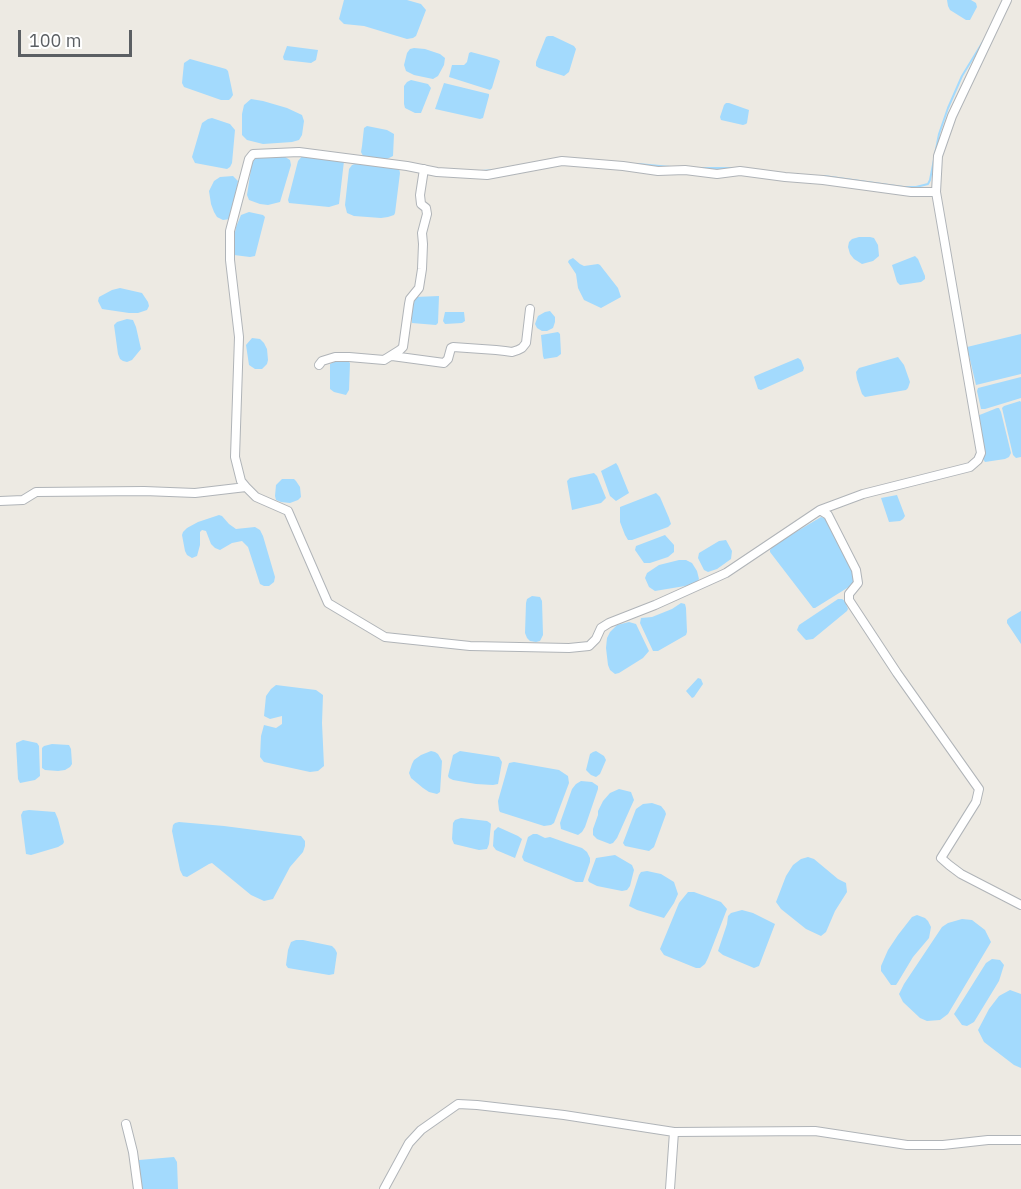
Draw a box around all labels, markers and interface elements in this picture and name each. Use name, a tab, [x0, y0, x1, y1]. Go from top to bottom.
scale bar	[21, 18, 135, 56]
text: 100 m	[29, 29, 81, 52]

